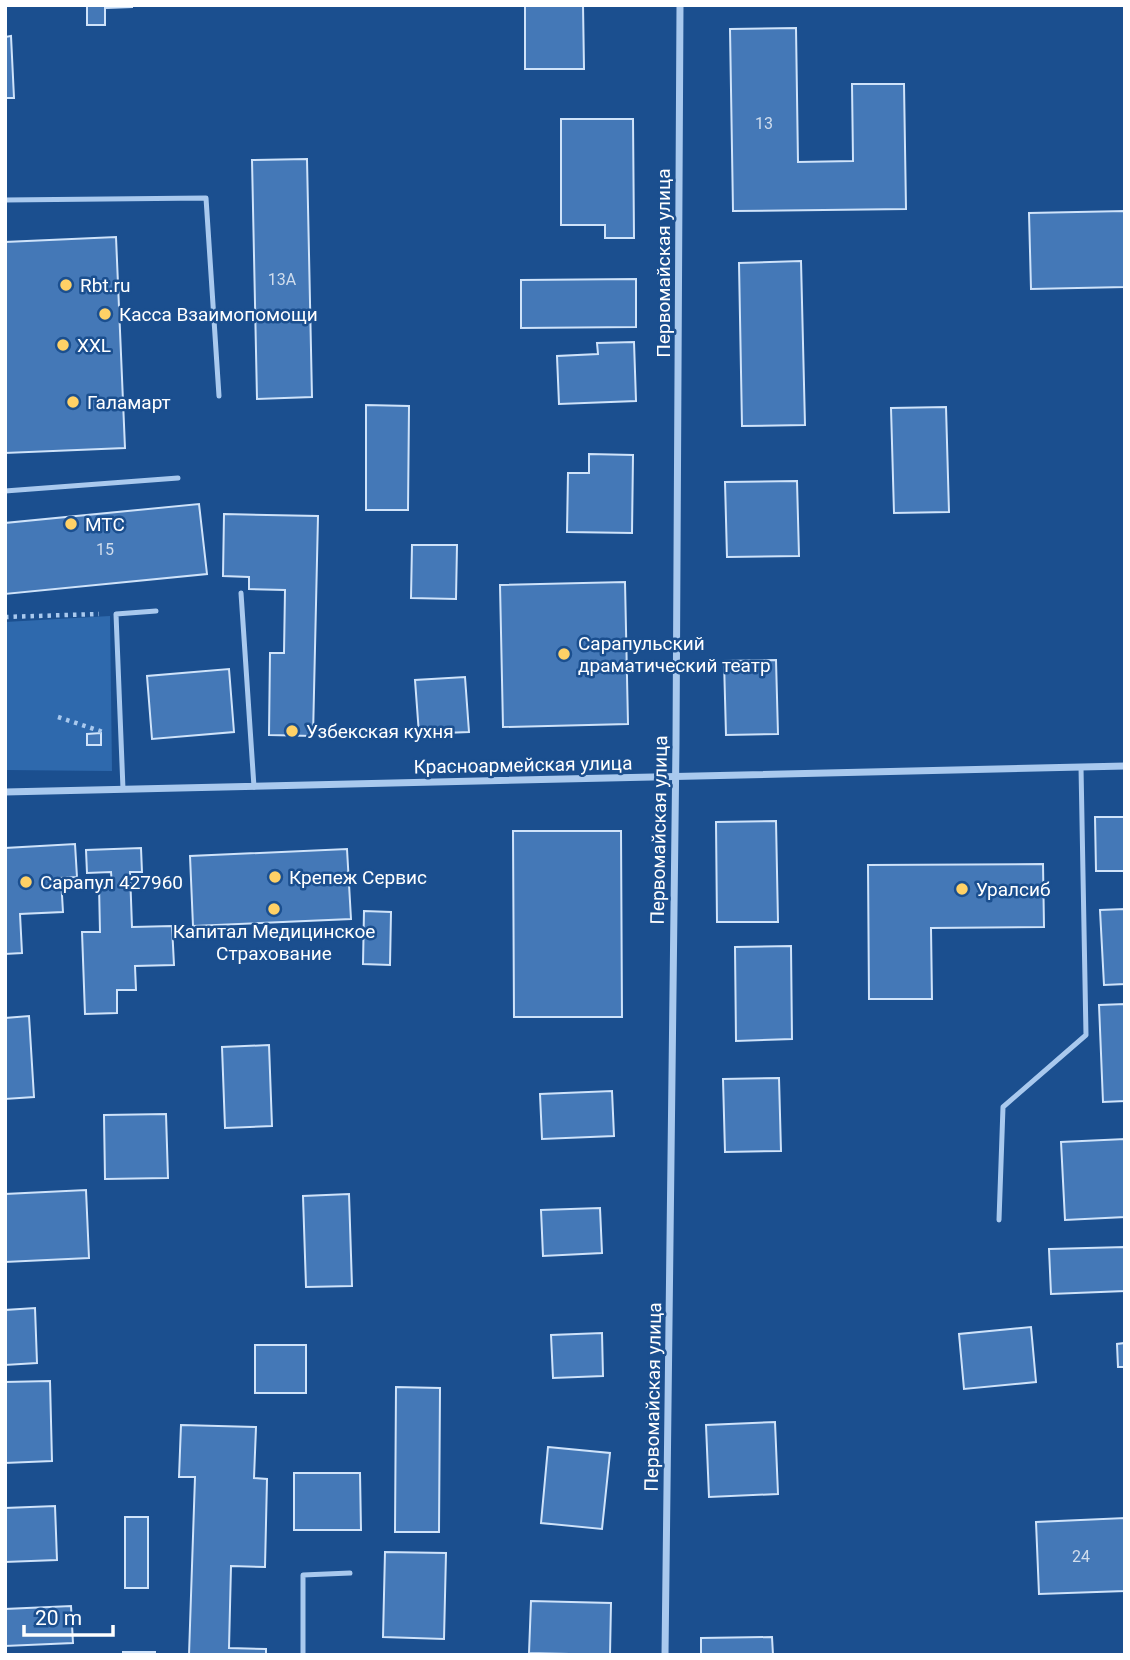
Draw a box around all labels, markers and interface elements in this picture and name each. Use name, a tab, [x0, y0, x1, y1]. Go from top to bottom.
house number: 13	[755, 114, 773, 133]
street label: Первомайская улица	[652, 168, 675, 358]
house number: 13А	[268, 270, 297, 289]
place label: Rbt.ru	[80, 274, 131, 297]
marker: Rbt.ru	[58, 277, 74, 293]
place label: Касса Взаимопомощи	[119, 303, 318, 326]
marker: Касса Взаимопомощи	[97, 306, 113, 322]
place label: XXL	[77, 334, 111, 357]
marker: XXL	[55, 337, 71, 353]
place label: Галамарт	[87, 391, 171, 414]
marker: Галамарт	[65, 394, 81, 410]
place label: МТС	[85, 513, 125, 536]
marker: МТС	[63, 516, 79, 532]
house number: 15	[96, 540, 114, 559]
place label: Сарапульский драматический театр	[578, 632, 771, 677]
marker: Сарапульский драматический театр	[556, 646, 572, 662]
place label: Узбекская кухня	[306, 720, 454, 743]
marker: Узбекская кухня	[284, 723, 300, 739]
street label: Первомайская улица	[646, 735, 672, 925]
street label: Красноармейская улица	[413, 752, 633, 778]
place label: Крепеж Сервис	[289, 866, 427, 889]
marker: Крепеж Сервис	[267, 869, 283, 885]
place label: Сарапул 427960	[40, 871, 183, 894]
marker: Сарапул 427960	[18, 874, 34, 890]
place label: Уралсиб	[976, 878, 1050, 901]
marker: Уралсиб	[954, 881, 970, 897]
marker: Капитал Медицинское Страхование	[266, 901, 282, 917]
place label: Капитал Медицинское Страхование	[173, 920, 375, 965]
street label: Первомайская улица	[640, 1302, 666, 1492]
house number: 24	[1072, 1547, 1090, 1566]
scale bar	[24, 1594, 114, 1638]
text: 20 m	[35, 1606, 82, 1630]

